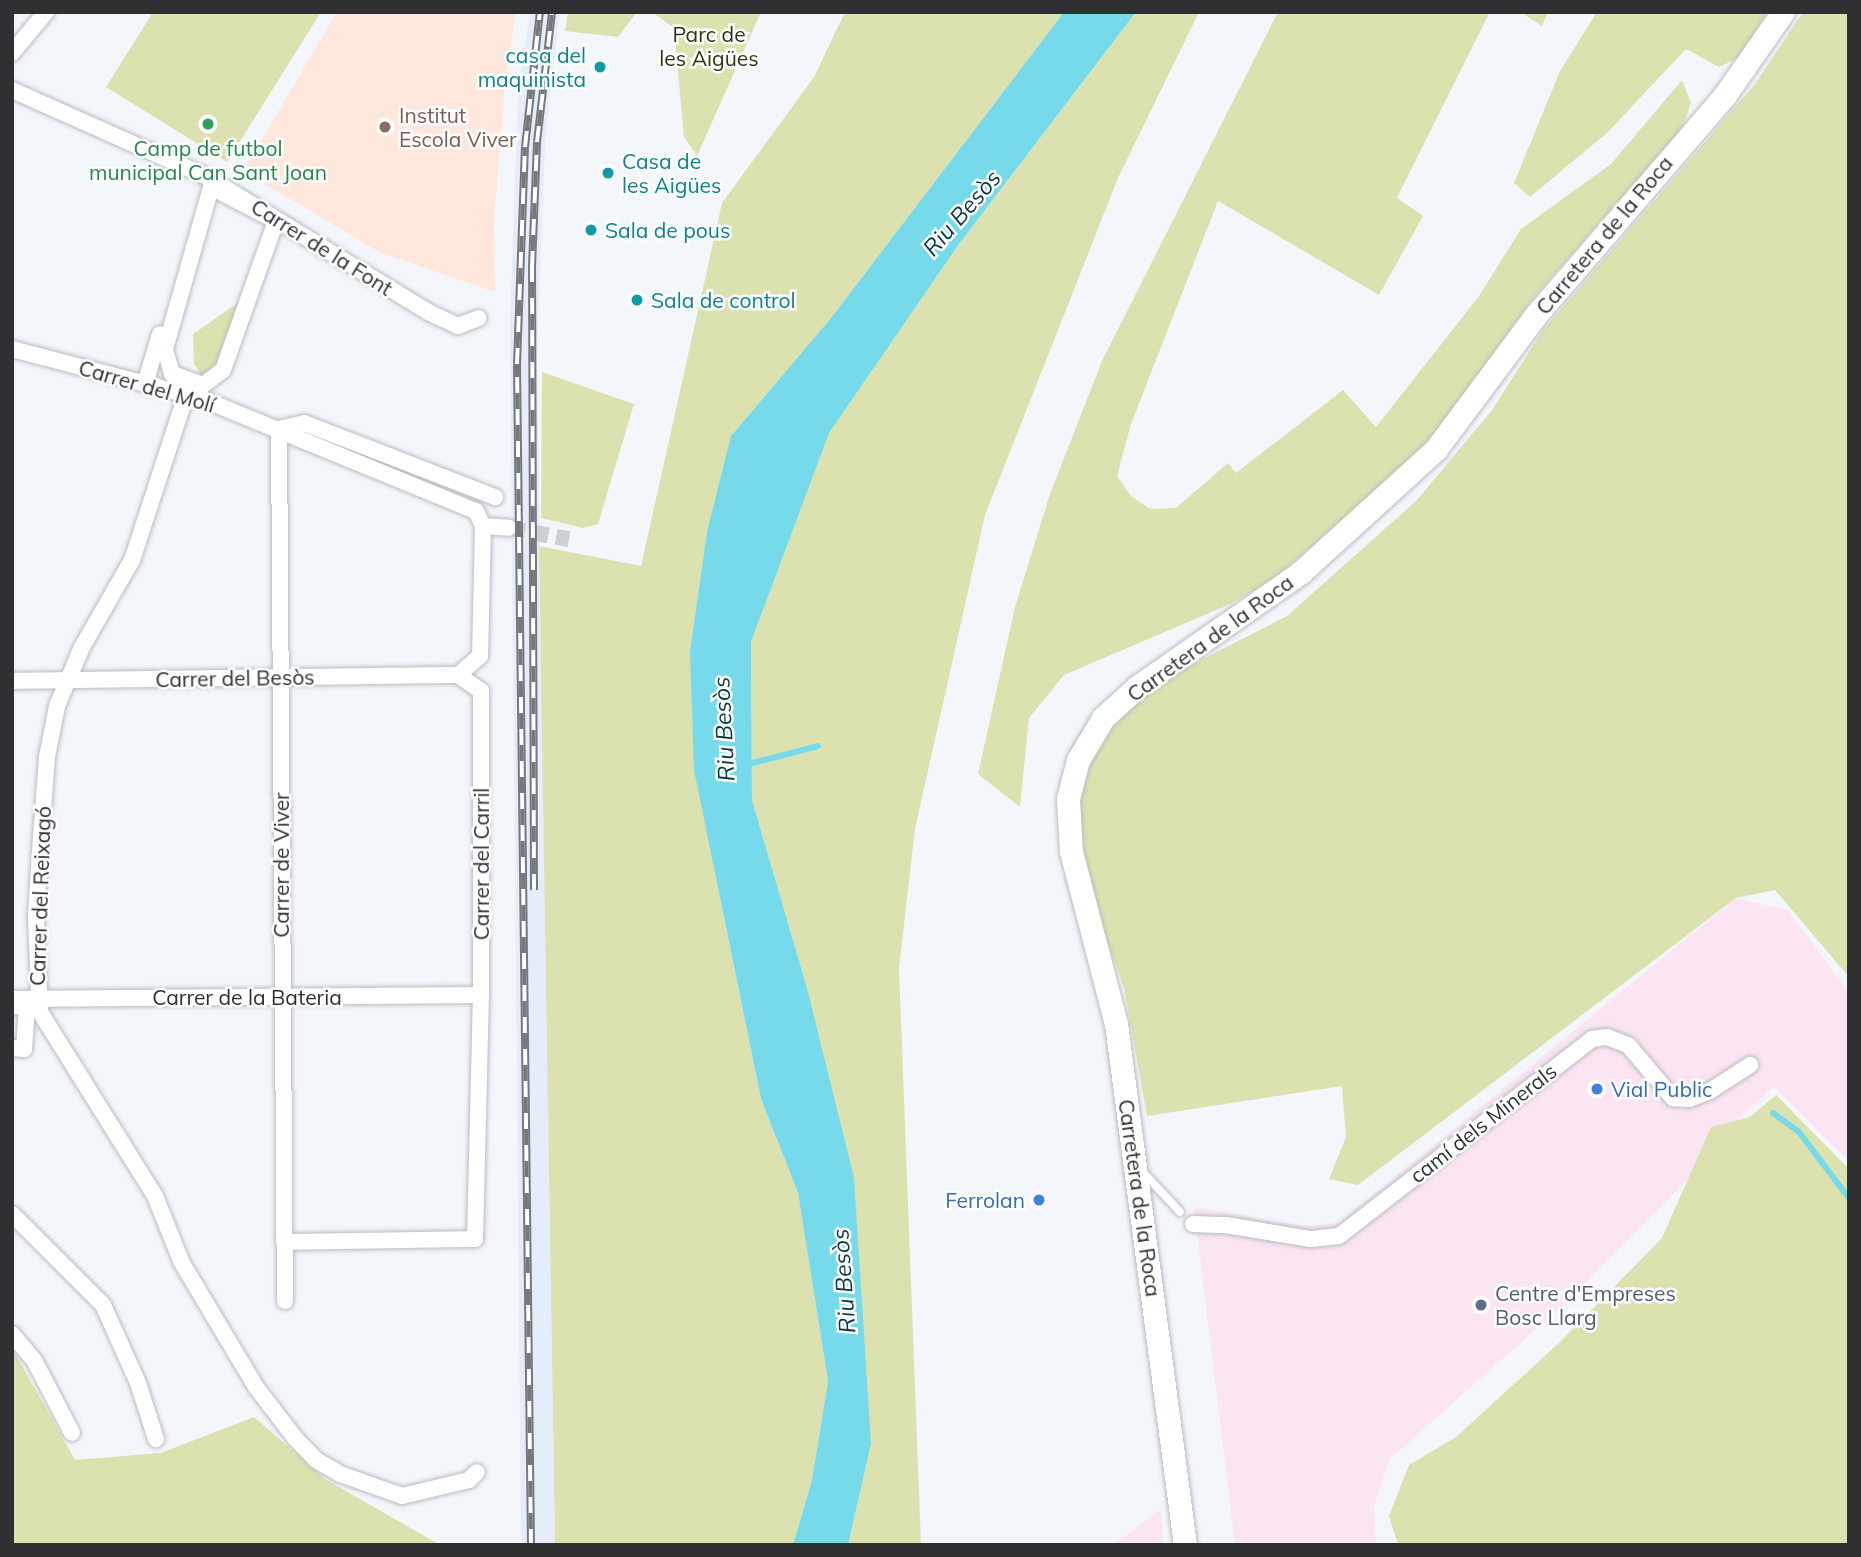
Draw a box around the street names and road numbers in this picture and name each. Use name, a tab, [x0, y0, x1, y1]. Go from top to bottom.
street label: Carretera de la Roca	[1530, 151, 1678, 319]
street label: Carrer de la Font	[247, 193, 397, 301]
street label: Carrer del Molí	[76, 354, 218, 418]
street label: Carretera de la Roca	[1122, 569, 1298, 707]
street label: Carrer del Besòs	[155, 664, 315, 692]
street label: Carrer del Carril	[468, 788, 494, 940]
street label: Carrer de Viver	[268, 792, 294, 938]
street label: Carrer del Reixagó	[24, 806, 56, 986]
street label: Carrer de la Bateria	[152, 984, 342, 1010]
street label: camí dels Minerals	[1405, 1058, 1561, 1188]
street label: Carretera de la Roca	[1114, 1098, 1166, 1298]

